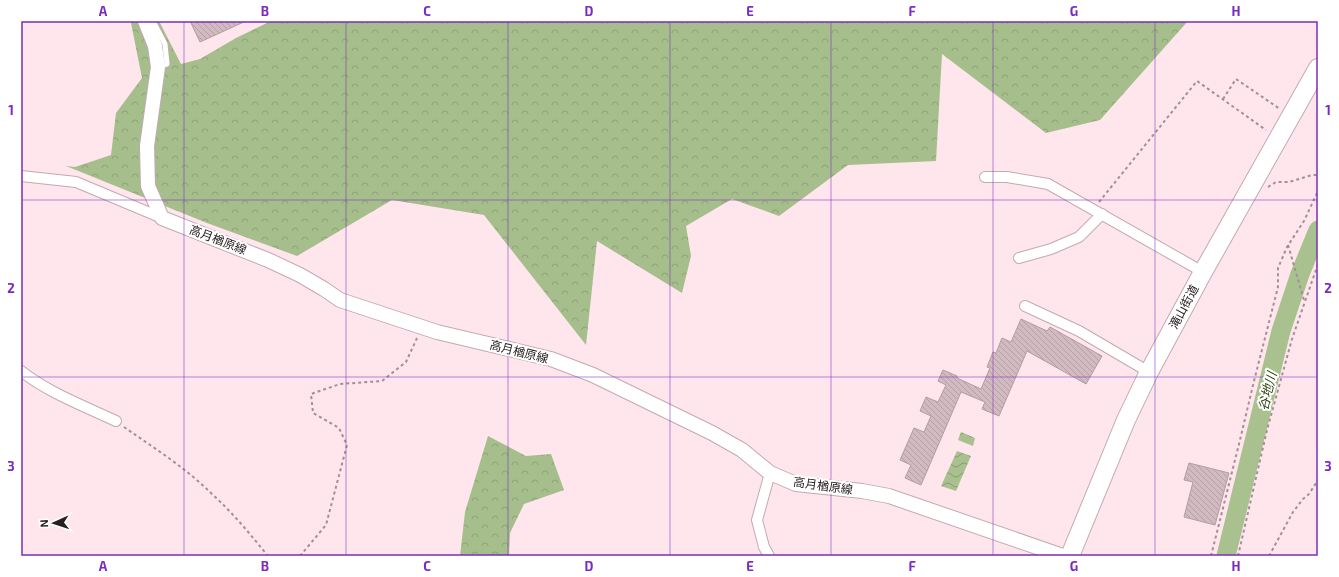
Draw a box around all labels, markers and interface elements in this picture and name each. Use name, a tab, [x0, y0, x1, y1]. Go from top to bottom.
text: A	[99, 3, 108, 19]
text: B	[261, 3, 269, 19]
text: C	[423, 3, 431, 19]
text: D	[585, 3, 594, 19]
text: E	[746, 3, 754, 19]
text: F	[908, 3, 916, 19]
text: G	[1070, 3, 1078, 19]
text: H	[1232, 3, 1241, 19]
text: 1	[8, 102, 14, 118]
text: 1	[1325, 102, 1331, 118]
street label: 高月楢原線	[188, 222, 249, 256]
text: 2	[7, 280, 15, 296]
text: 2	[1324, 280, 1332, 296]
street label: 滝山街道	[1166, 282, 1201, 331]
street label: 高月楢原線	[488, 337, 550, 365]
water label: 谷地川	[1255, 368, 1280, 412]
text: 3	[7, 458, 15, 474]
text: 3	[1324, 458, 1332, 474]
street label: 高月楢原線	[792, 474, 854, 496]
north arrow	[34, 503, 74, 543]
text: N	[37, 519, 50, 528]
text: A	[99, 558, 108, 574]
text: B	[261, 558, 269, 574]
text: C	[423, 558, 431, 574]
text: D	[585, 558, 594, 574]
text: E	[746, 558, 754, 574]
text: F	[908, 558, 916, 574]
text: G	[1070, 558, 1078, 574]
text: H	[1232, 558, 1241, 574]

